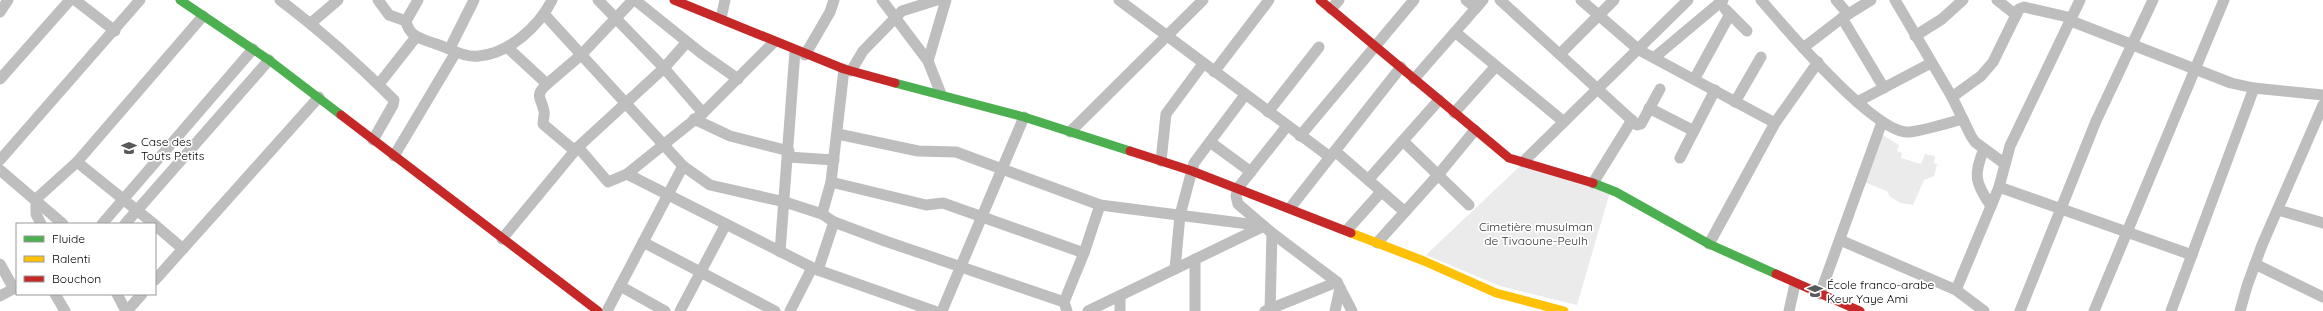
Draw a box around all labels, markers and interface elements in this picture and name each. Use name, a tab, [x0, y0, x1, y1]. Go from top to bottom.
place label: Case des Touts Petits	[141, 134, 205, 163]
school or university icon: Case des Touts Petits	[120, 139, 138, 157]
park label: Cimetière musulman de Tivaoune-Peulh	[1479, 219, 1593, 248]
legend	[16, 223, 156, 295]
text: Fluide	[52, 231, 85, 246]
text: Ralenti	[52, 251, 90, 266]
text: Bouchon	[52, 271, 101, 286]
place label: École franco-arabe Keur Yaye Ami	[1827, 277, 1934, 306]
school or university icon: École franco-arabe Keur Yaye Ami	[1806, 282, 1824, 300]

